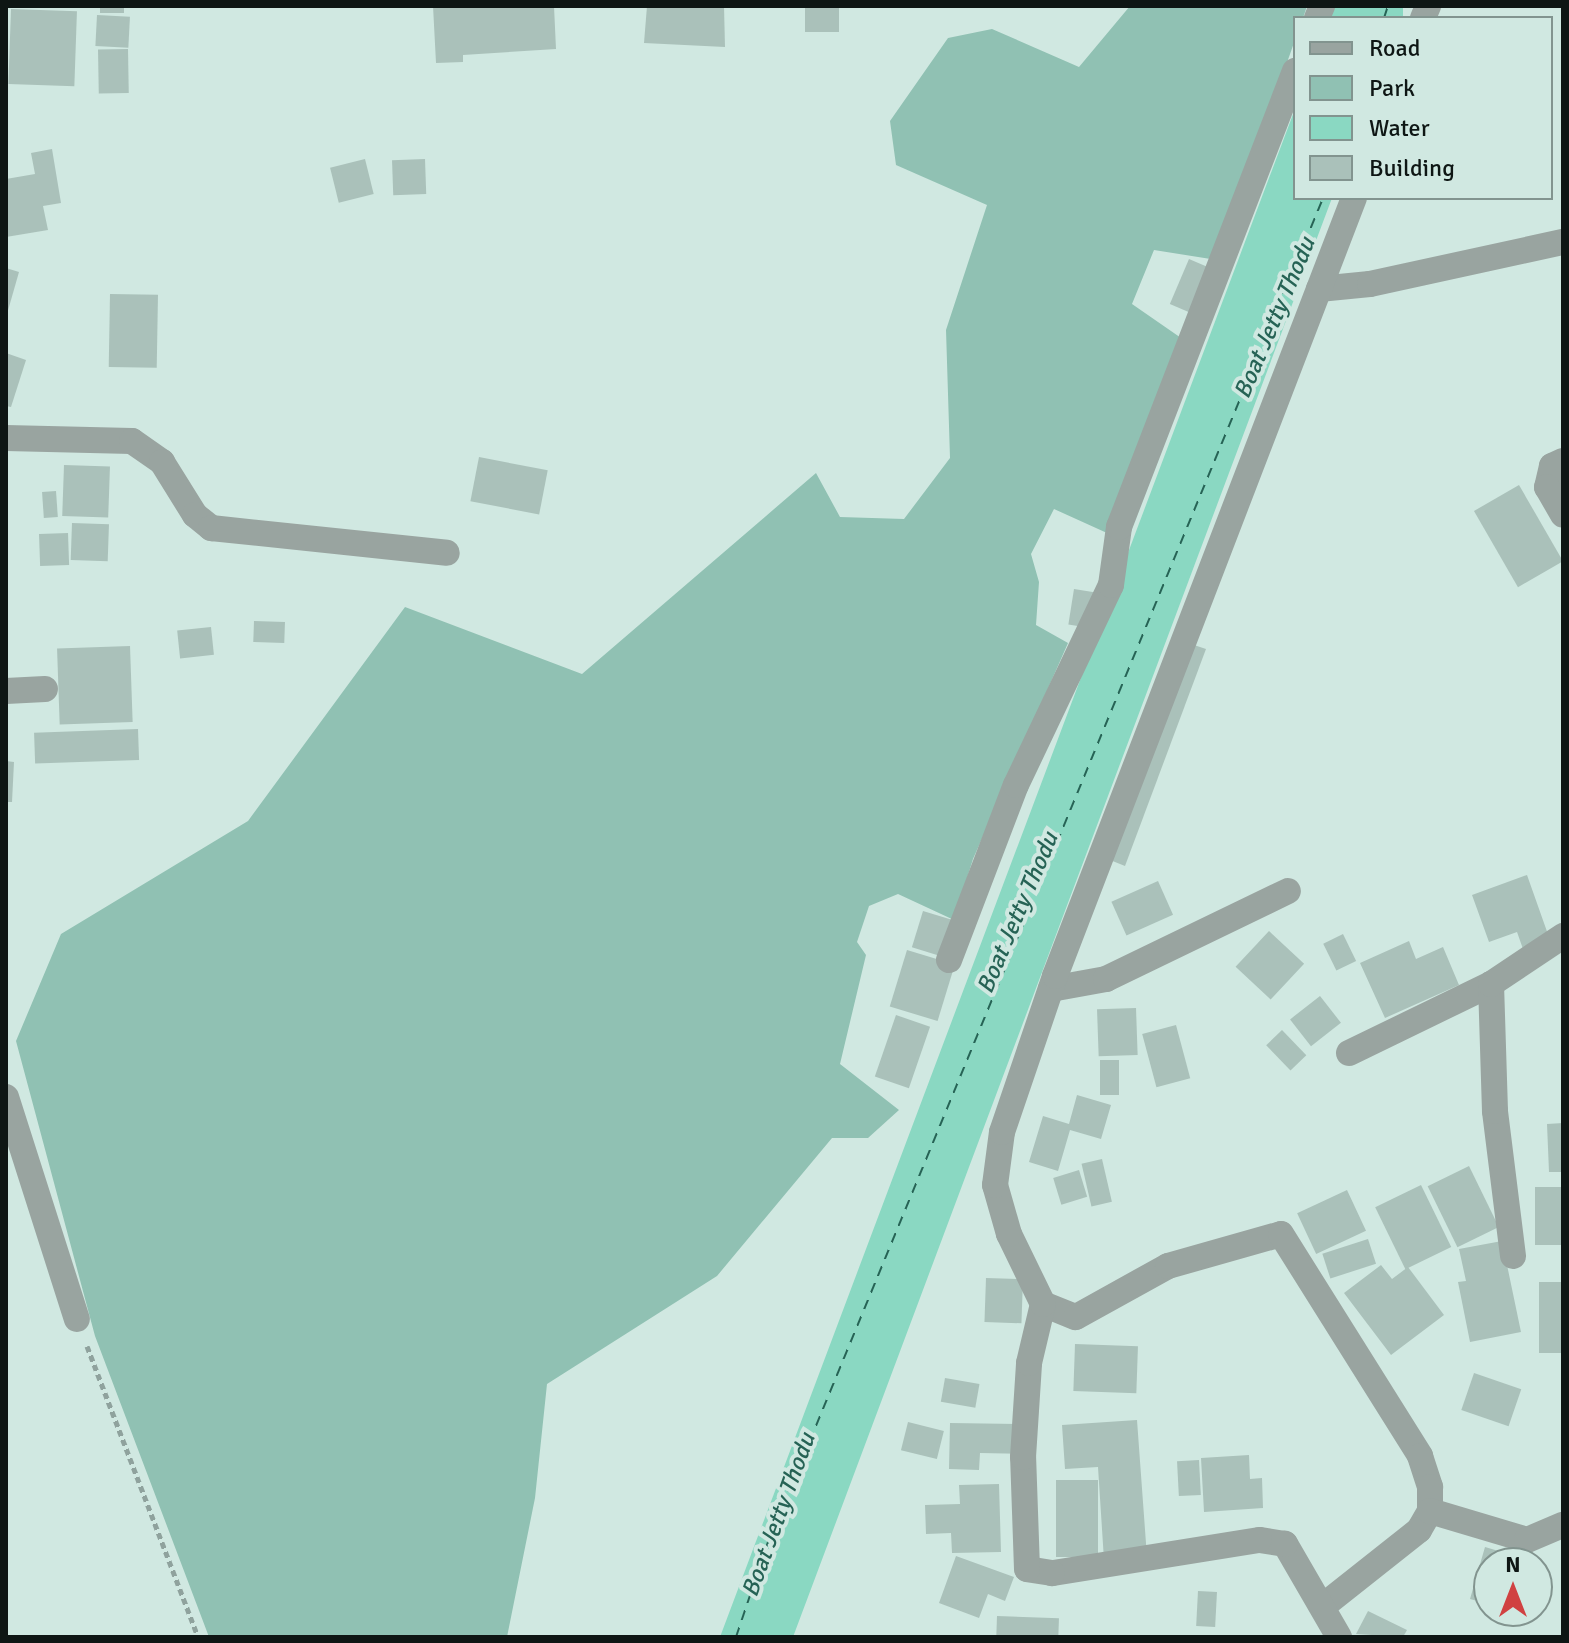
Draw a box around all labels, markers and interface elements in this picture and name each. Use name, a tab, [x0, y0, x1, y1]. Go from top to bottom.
legend	[1293, 16, 1553, 200]
text: Road	[1369, 33, 1420, 63]
text: Park	[1369, 73, 1415, 103]
text: Water	[1369, 113, 1429, 143]
text: Building	[1369, 153, 1455, 183]
water label: Boat Jetty Thodu	[1228, 233, 1322, 403]
water label: Boat Jetty Thodu	[971, 828, 1065, 998]
water label: Boat Jetty Thodu	[736, 1429, 822, 1601]
north arrow	[1473, 1547, 1553, 1627]
text: N	[1505, 1551, 1521, 1578]

